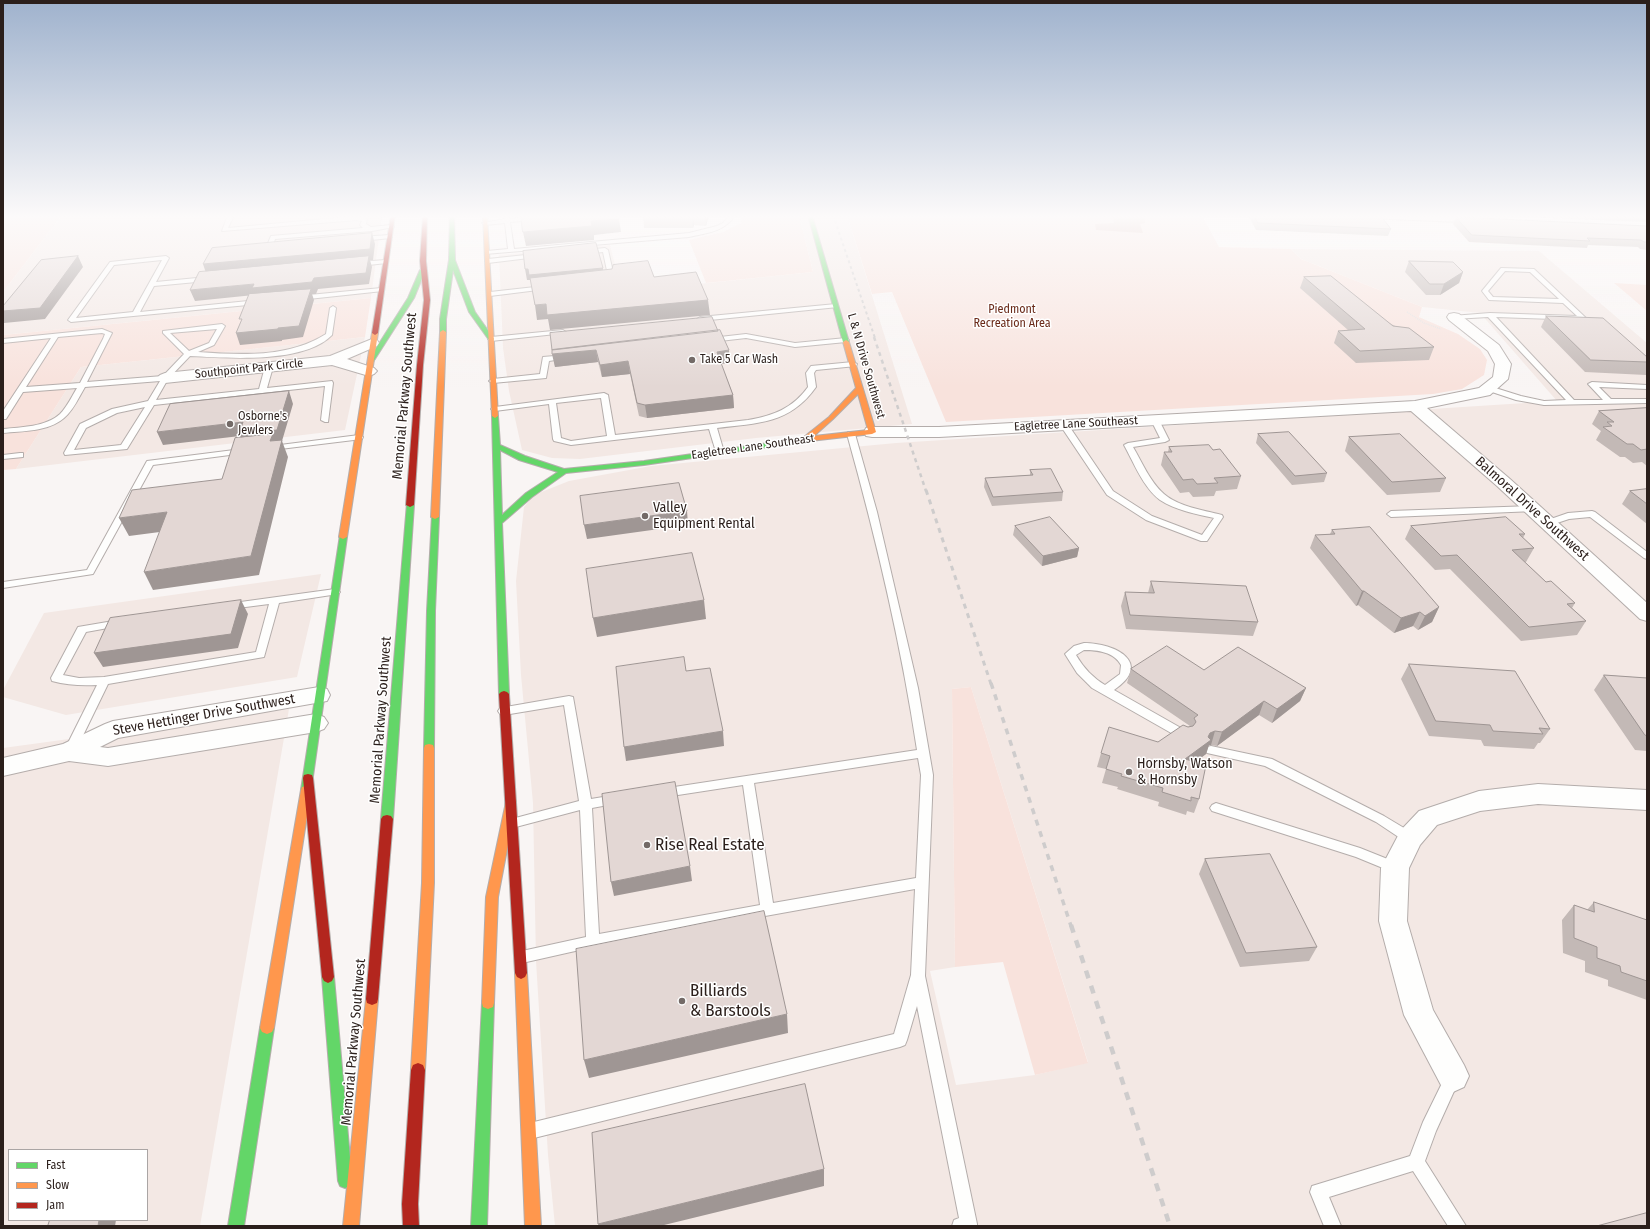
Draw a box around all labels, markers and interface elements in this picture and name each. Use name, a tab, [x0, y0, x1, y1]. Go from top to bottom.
park label: Piedmont Recreation Area	[973, 303, 1051, 331]
street label: Memorial Parkway Southwest	[389, 312, 421, 480]
street label: L & N Drive Southwest	[844, 312, 888, 420]
place label: Take 5 Car Wash	[700, 353, 778, 367]
marker: Take 5 Car Wash	[687, 355, 697, 365]
street label: Southpoint Park Circle	[194, 356, 304, 382]
place label: Osborne's Jewlers	[238, 410, 287, 438]
street label: Eagletree Lane Southeast	[1014, 414, 1138, 434]
marker: Osborne's Jewlers	[225, 419, 235, 429]
street label: Eagletree Lane Southeast	[691, 431, 815, 463]
street label: Balmoral Drive Southwest	[1472, 453, 1592, 565]
place label: Valley Equipment Rental	[653, 500, 755, 532]
marker: Valley Equipment Rental	[640, 511, 650, 521]
street label: Memorial Parkway Southwest	[367, 636, 395, 804]
street label: Steve Hettinger Drive Southwest	[112, 691, 296, 739]
place label: Hornsby, Watson & Hornsby	[1137, 756, 1233, 788]
marker: Hornsby, Watson & Hornsby	[1124, 767, 1134, 777]
place label: Rise Real Estate	[655, 835, 765, 855]
marker: Rise Real Estate	[642, 840, 652, 850]
street label: Memorial Parkway Southwest	[338, 958, 370, 1126]
place label: Billiards & Barstools	[690, 981, 771, 1021]
marker: Billiards & Barstools	[677, 996, 687, 1006]
legend	[8, 1149, 148, 1221]
text: Fast	[46, 1158, 65, 1172]
text: Slow	[46, 1178, 69, 1192]
text: Jam	[46, 1198, 64, 1212]

